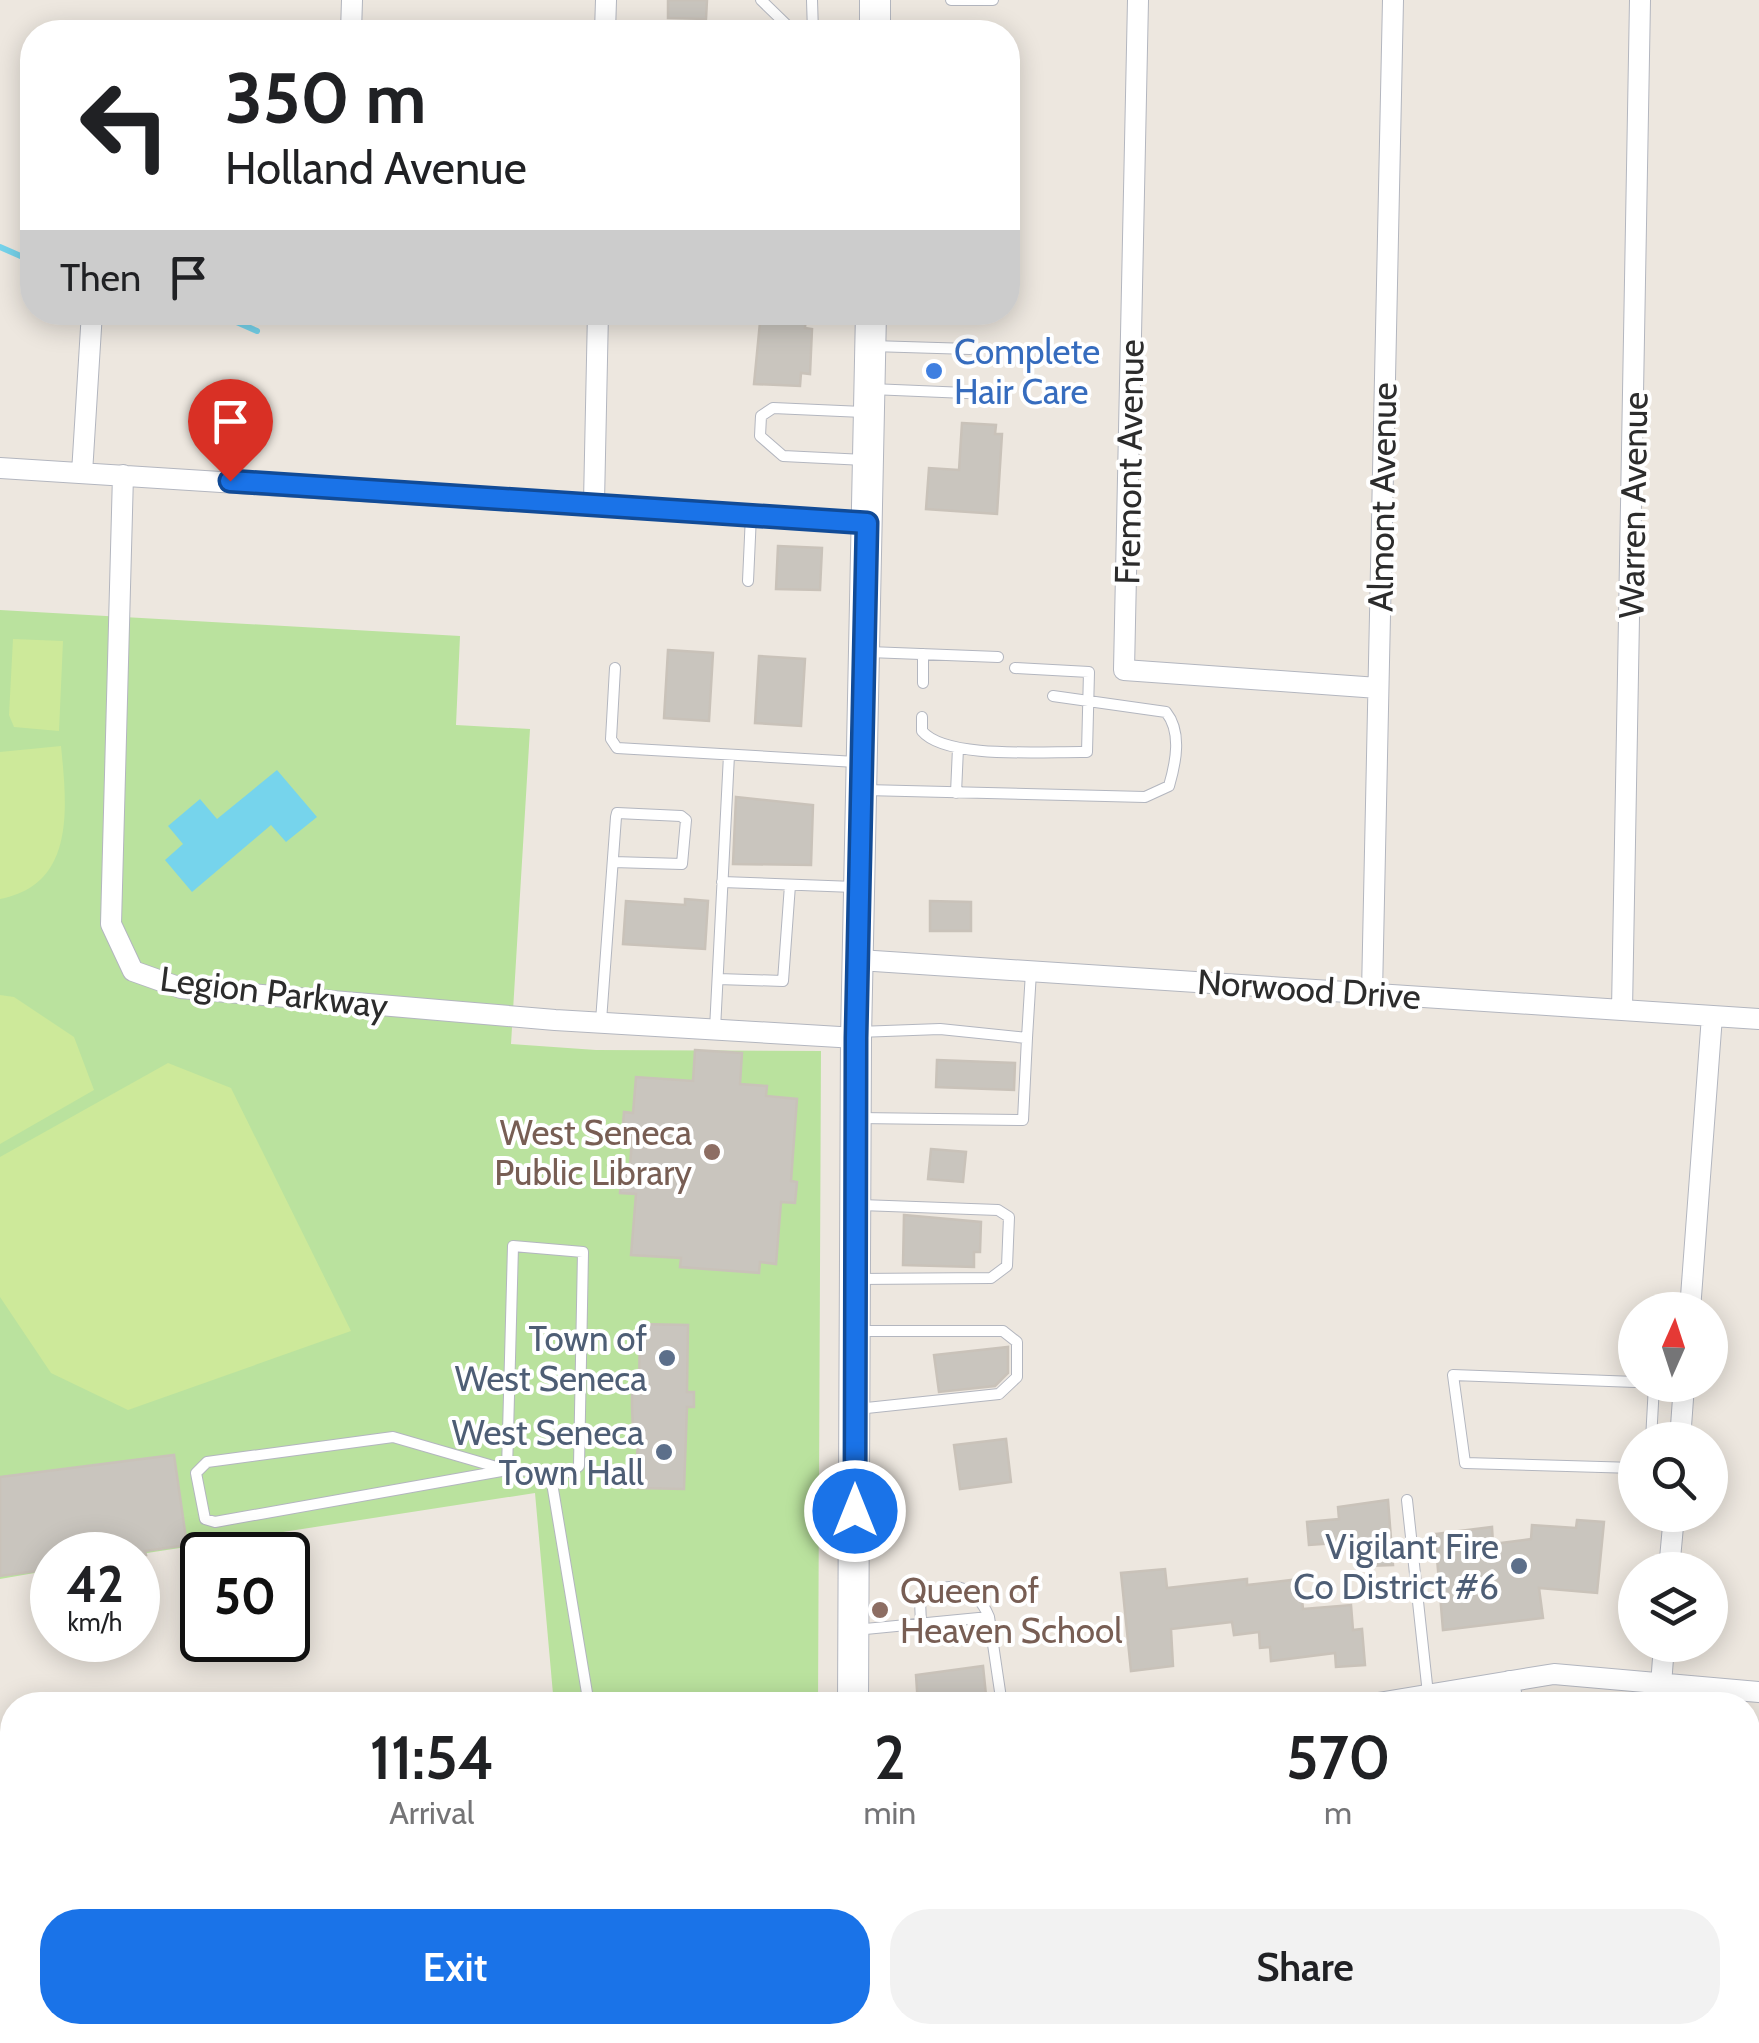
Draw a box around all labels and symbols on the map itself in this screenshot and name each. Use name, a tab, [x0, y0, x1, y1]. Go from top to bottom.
place label: Complete Hair Care	[954, 330, 1100, 413]
street label: Fremont Avenue	[1105, 339, 1153, 585]
marker: Complete Hair Care	[923, 360, 945, 382]
pin	[188, 379, 273, 482]
street label: Almont Avenue	[1359, 382, 1405, 612]
street label: Warren Avenue	[1610, 391, 1656, 619]
street label: Legion Parkway	[158, 957, 391, 1027]
street label: Norwood Drive	[1196, 960, 1422, 1018]
place label: West Seneca Public Library	[494, 1111, 692, 1194]
marker: West Seneca Public Library	[701, 1141, 723, 1163]
north arrow	[1618, 1292, 1728, 1402]
place label: Town of West Seneca	[455, 1317, 647, 1400]
marker: Town of West Seneca	[656, 1347, 678, 1369]
place label: West Seneca Town Hall	[452, 1411, 645, 1494]
marker: West Seneca Town Hall	[653, 1441, 675, 1463]
position arrow	[803, 1459, 907, 1563]
place label: Vigilant Fire Co District #6	[1293, 1525, 1499, 1608]
speed limit sign: 50	[180, 1532, 310, 1662]
marker: Vigilant Fire Co District #6	[1508, 1555, 1530, 1577]
place label: Queen of Heaven School	[900, 1569, 1123, 1652]
marker: Queen of Heaven School	[869, 1599, 891, 1621]

